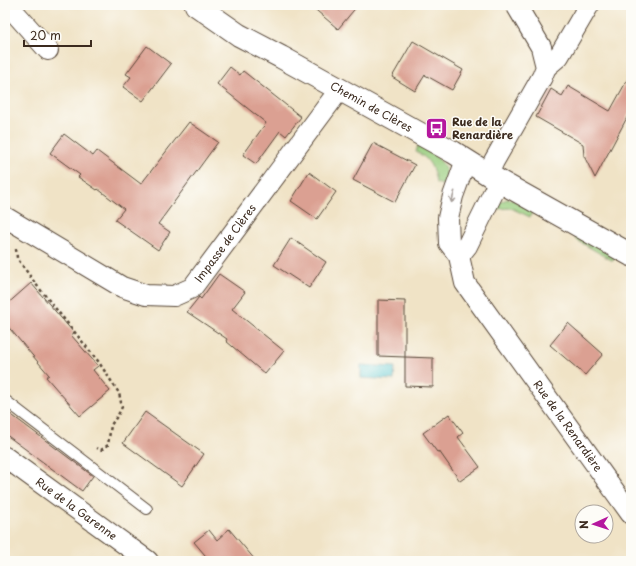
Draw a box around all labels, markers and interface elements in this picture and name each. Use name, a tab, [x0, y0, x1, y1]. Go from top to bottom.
scale bar	[24, 22, 91, 48]
text: 20 m	[30, 26, 61, 44]
street label: Chemin de Clères	[327, 77, 416, 136]
place label: Rue de la Renardière	[452, 113, 513, 143]
bus stop icon: Rue de la Renardière	[423, 115, 449, 141]
one-way arrow	[449, 190, 456, 203]
street label: Impasse de Clères	[190, 200, 260, 286]
street label: Rue de la Renardière	[529, 376, 607, 475]
street label: Rue de la Garenne	[32, 473, 121, 544]
north arrow	[574, 504, 614, 544]
text: N	[575, 519, 592, 529]

